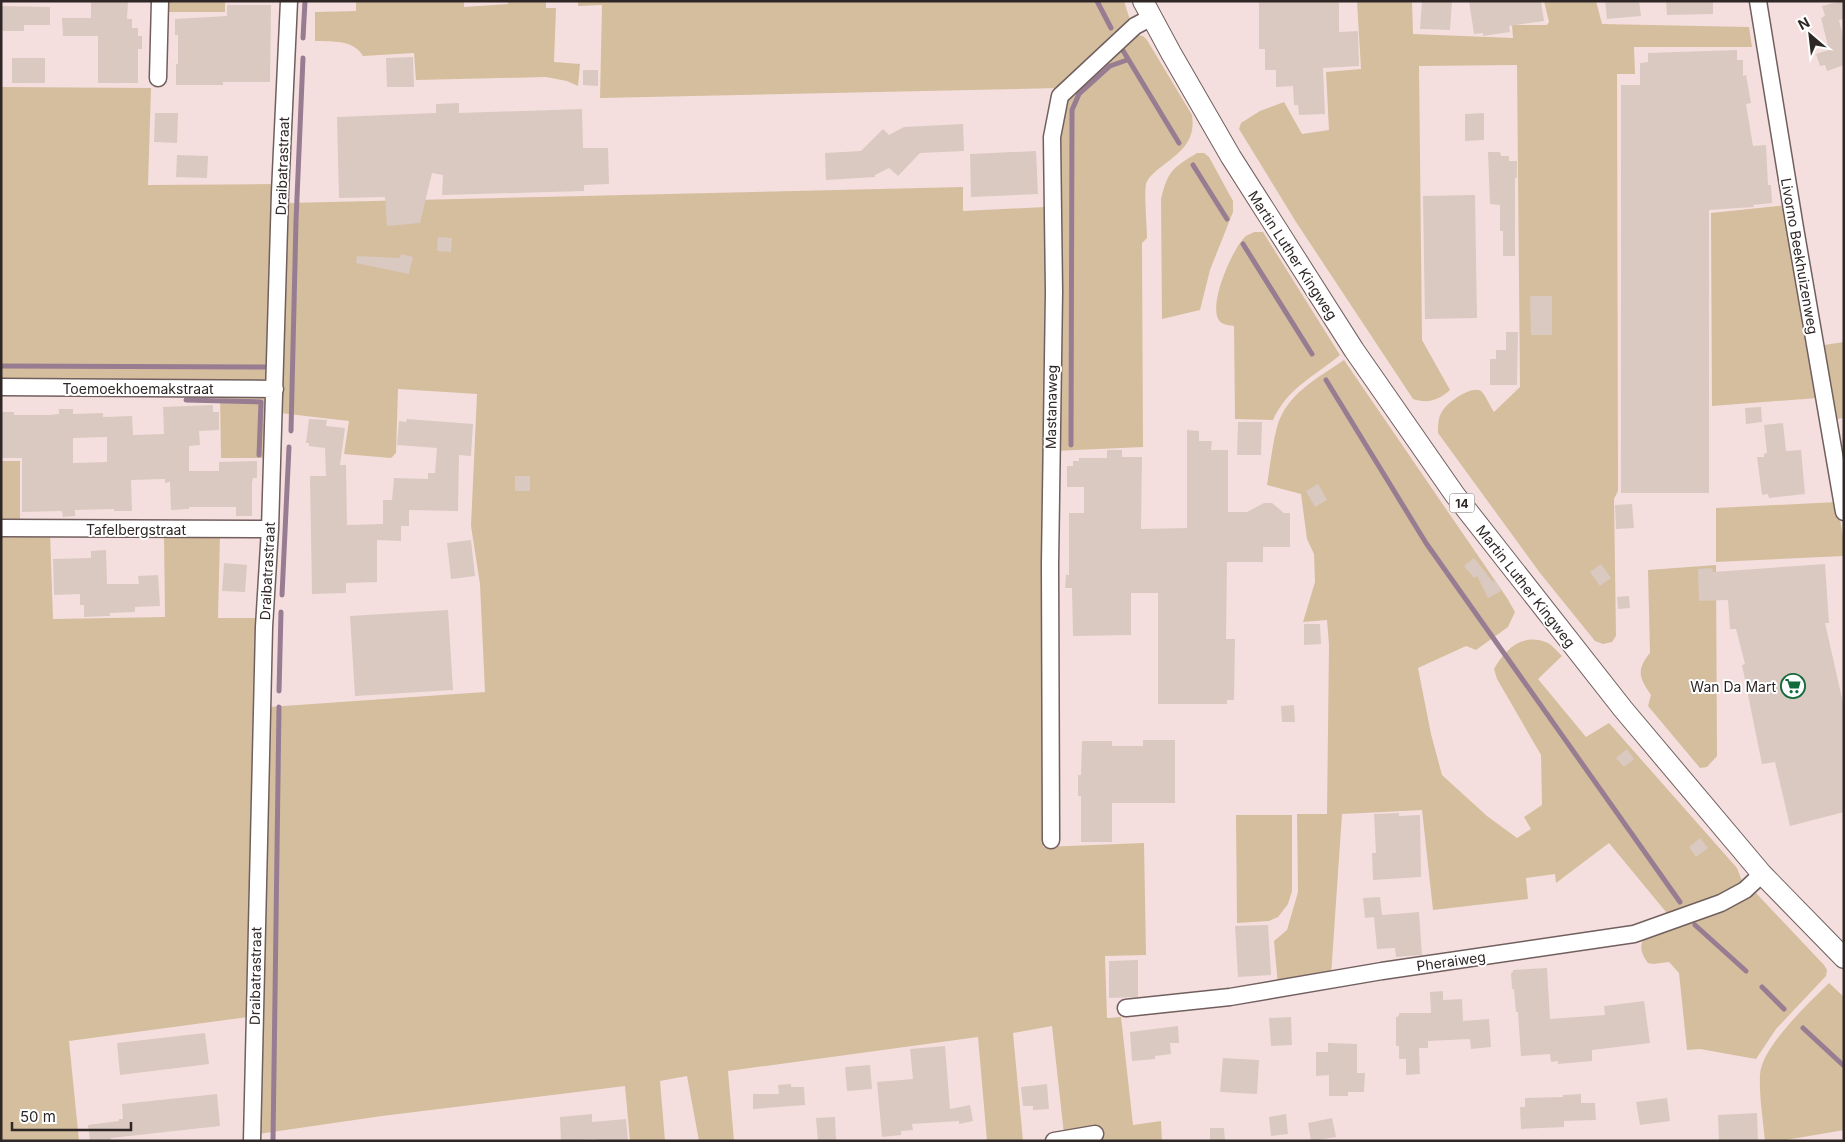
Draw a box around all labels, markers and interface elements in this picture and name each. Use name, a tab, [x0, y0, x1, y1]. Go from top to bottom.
north arrow	[1785, 10, 1835, 60]
text: N	[1795, 13, 1812, 33]
street label: Draibatrastraat	[272, 116, 292, 215]
street label: Livorno Beekhuizenweg	[1778, 177, 1822, 335]
street label: Martin Luther Kingweg	[1245, 187, 1341, 323]
street label: Mastanaweg	[1042, 365, 1060, 449]
street label: Toemoekhoemakstraat	[62, 380, 214, 397]
road number: 14	[1450, 493, 1474, 512]
street label: Tafelbergstraat	[86, 521, 186, 538]
street label: Draibatrastraat	[256, 521, 278, 621]
street label: Martin Luther Kingweg	[1473, 521, 1579, 651]
supermarket icon: Wan Da Mart	[1780, 673, 1806, 699]
place label: Wan Da Mart	[1690, 678, 1776, 695]
street label: Draibatrastraat	[246, 926, 264, 1025]
street label: Pheraiweg	[1415, 948, 1487, 974]
scale bar	[12, 1100, 131, 1132]
text: 50 m	[20, 1107, 56, 1126]

